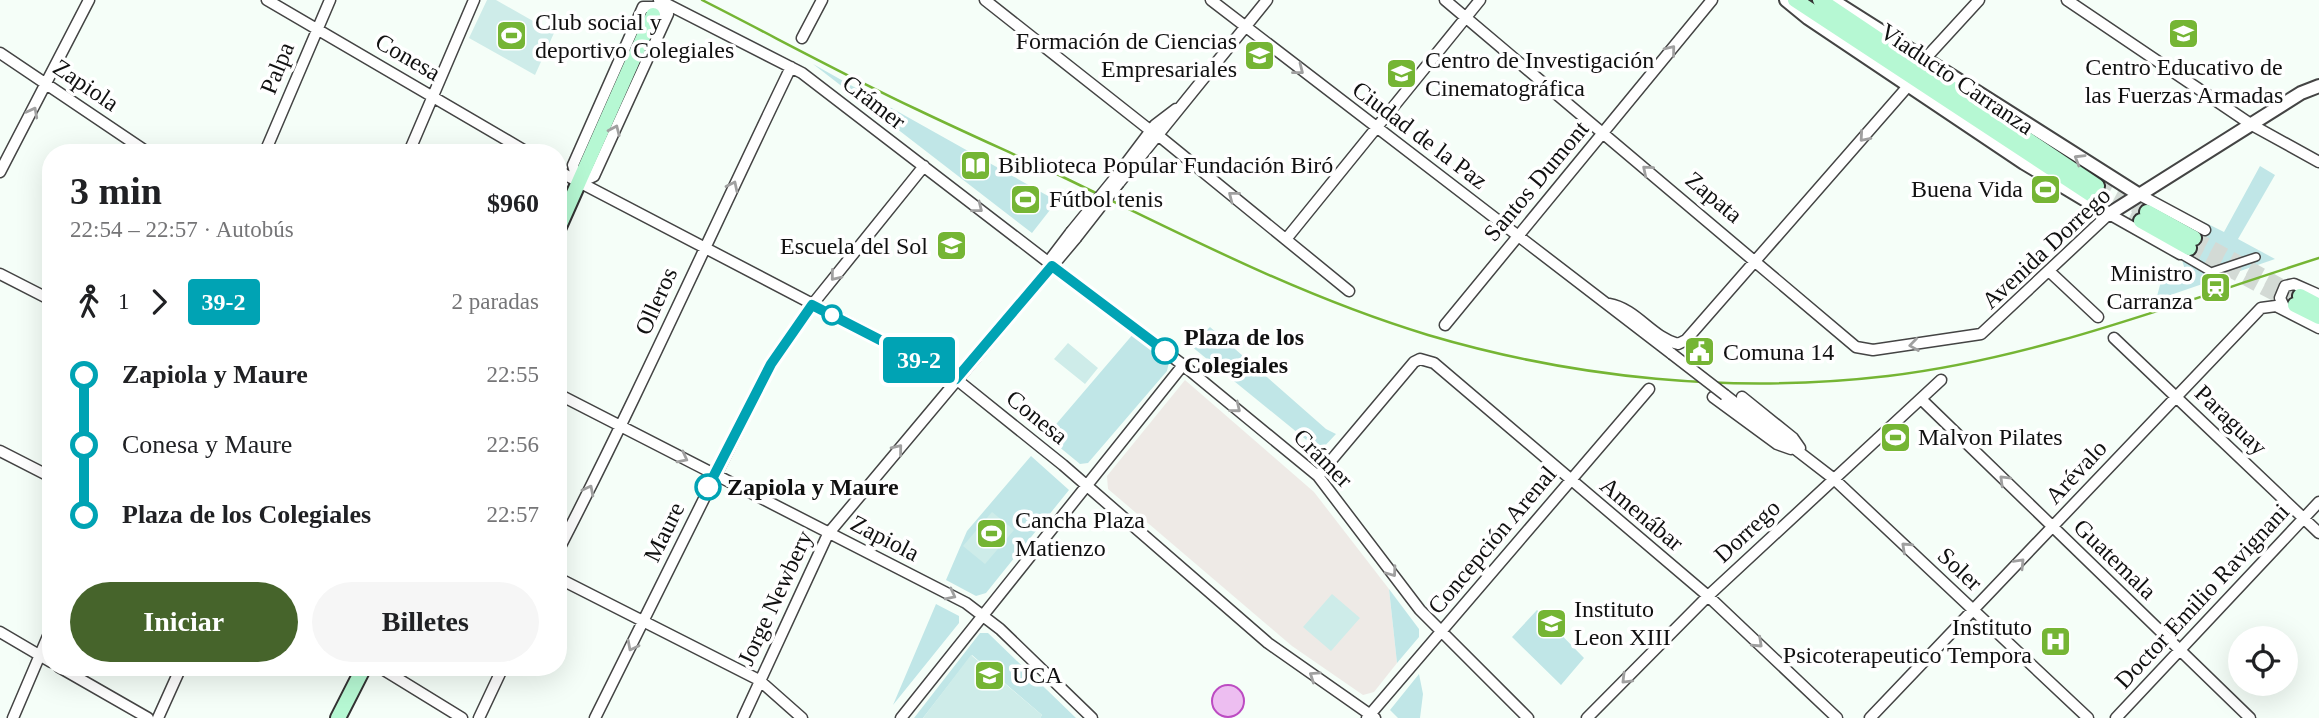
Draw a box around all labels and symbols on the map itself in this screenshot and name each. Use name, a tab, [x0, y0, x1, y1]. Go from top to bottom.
place label: Club social y deportivo Colegiales	[535, 9, 734, 63]
school or university icon: Centro Educativo de las Fuerzas Armadas	[2167, 16, 2201, 50]
street label: Viaducto Carranza	[1875, 18, 2039, 140]
sports icon: Club social y deportivo Colegiales	[495, 19, 529, 53]
street label: Conesa	[371, 28, 445, 86]
place label: Formación de Ciencias Empresariales	[1016, 28, 1237, 82]
street label: Palpa	[255, 38, 299, 98]
school or university icon: Formación de Ciencias Empresariales	[1243, 38, 1277, 72]
one-way arrow	[1663, 45, 1675, 58]
place label: Centro de Investigación Cinematográfica	[1425, 47, 1654, 101]
street label: Zapiola	[48, 54, 124, 116]
place label: Centro Educativo de las Fuerzas Armadas	[2085, 54, 2283, 108]
school or university icon: Centro de Investigación Cinematográfica	[1385, 57, 1419, 91]
one-way arrow	[1291, 61, 1304, 74]
street label: Crámer	[838, 70, 910, 134]
street label: Ciudad de la Paz	[1348, 76, 1492, 194]
one-way arrow	[24, 107, 38, 120]
street label: Santos Dumont	[1478, 115, 1594, 246]
one-way arrow	[607, 125, 621, 137]
one-way arrow	[1860, 128, 1872, 141]
library icon: Biblioteca Popular Fundación Biró	[958, 148, 992, 182]
place label: Biblioteca Popular Fundación Biró	[998, 152, 1333, 178]
one-way arrow	[2074, 154, 2087, 167]
one-way arrow	[1643, 165, 1655, 178]
street label: Zapata	[1681, 166, 1748, 228]
sports icon: Buena Vida	[2029, 172, 2063, 206]
place label: Buena Vida	[1911, 176, 2023, 202]
one-way arrow	[725, 181, 739, 193]
sports icon: Fútbol tenis	[1009, 182, 1043, 216]
street label: Avenida Dorrego	[1977, 182, 2115, 314]
place label: Fútbol tenis	[1049, 186, 1163, 212]
one-way arrow	[1229, 191, 1241, 204]
one-way arrow	[970, 199, 982, 212]
school or university icon: Escuela del Sol	[934, 229, 968, 263]
place label: Escuela del Sol	[780, 233, 928, 259]
place label: Ministro Carranza	[2106, 260, 2193, 314]
street label: Olleros	[630, 263, 682, 339]
one-way arrow	[831, 268, 843, 281]
station icon: Ministro Carranza	[2199, 270, 2233, 304]
unlabelled marker	[822, 305, 842, 325]
place label: Plaza de los Colegiales	[1184, 324, 1304, 378]
public building icon: Comuna 14	[1683, 335, 1717, 369]
line badge: 39-2	[870, 337, 968, 383]
one-way arrow	[1908, 337, 1920, 352]
marker: Plaza de los Colegiales	[1152, 338, 1178, 364]
place label: Comuna 14	[1723, 339, 1834, 365]
street label: Paraguay	[2190, 380, 2272, 460]
street label: Conesa	[1001, 385, 1073, 450]
one-way arrow	[1229, 400, 1241, 413]
sports icon: Malvon Pilates	[1878, 420, 1912, 454]
street label: Crámer	[1288, 423, 1358, 493]
place label: Malvon Pilates	[1918, 424, 2063, 450]
street label: Arévalo	[2040, 435, 2112, 509]
one-way arrow	[890, 444, 902, 457]
one-way arrow	[676, 449, 688, 463]
street label: Concepción Arenal	[1423, 461, 1562, 619]
street label: Amenábar	[1595, 472, 1689, 556]
marker: Zapiola y Maure	[695, 474, 721, 500]
place label: Zapiola y Maure	[727, 474, 899, 500]
one-way arrow	[1999, 476, 2012, 489]
one-way arrow	[581, 485, 595, 498]
street label: Dorrego	[1709, 494, 1785, 568]
street label: Maure	[639, 498, 689, 566]
street label: Doctor Emilio Ravignani	[2110, 498, 2294, 694]
place label: Cancha Plaza Matienzo	[1015, 507, 1145, 561]
street label: Zapiola	[846, 510, 924, 566]
street label: Guatemala	[2069, 514, 2162, 605]
sports icon: Cancha Plaza Matienzo	[975, 517, 1009, 551]
street label: Jorge Newbery	[732, 527, 818, 669]
street label: Soler	[1933, 542, 1987, 596]
one-way arrow	[1901, 543, 1914, 555]
one-way arrow	[2011, 558, 2024, 571]
one-way arrow	[1384, 564, 1396, 577]
one-way arrow	[944, 586, 956, 600]
place label: Instituto Leon XIII	[1574, 596, 1671, 650]
school or university icon: Instituto Leon XIII	[1534, 606, 1568, 640]
place label: Instituto Psicoterapeutico Tempora	[1783, 614, 2032, 668]
hospital icon: Instituto Psicoterapeutico Tempora	[2038, 624, 2072, 658]
one-way arrow	[1750, 635, 1763, 648]
one-way arrow	[626, 639, 640, 651]
school or university icon: UCA	[972, 658, 1006, 692]
place label: UCA	[1012, 662, 1063, 688]
one-way arrow	[1621, 671, 1634, 684]
one-way arrow	[1309, 672, 1322, 685]

